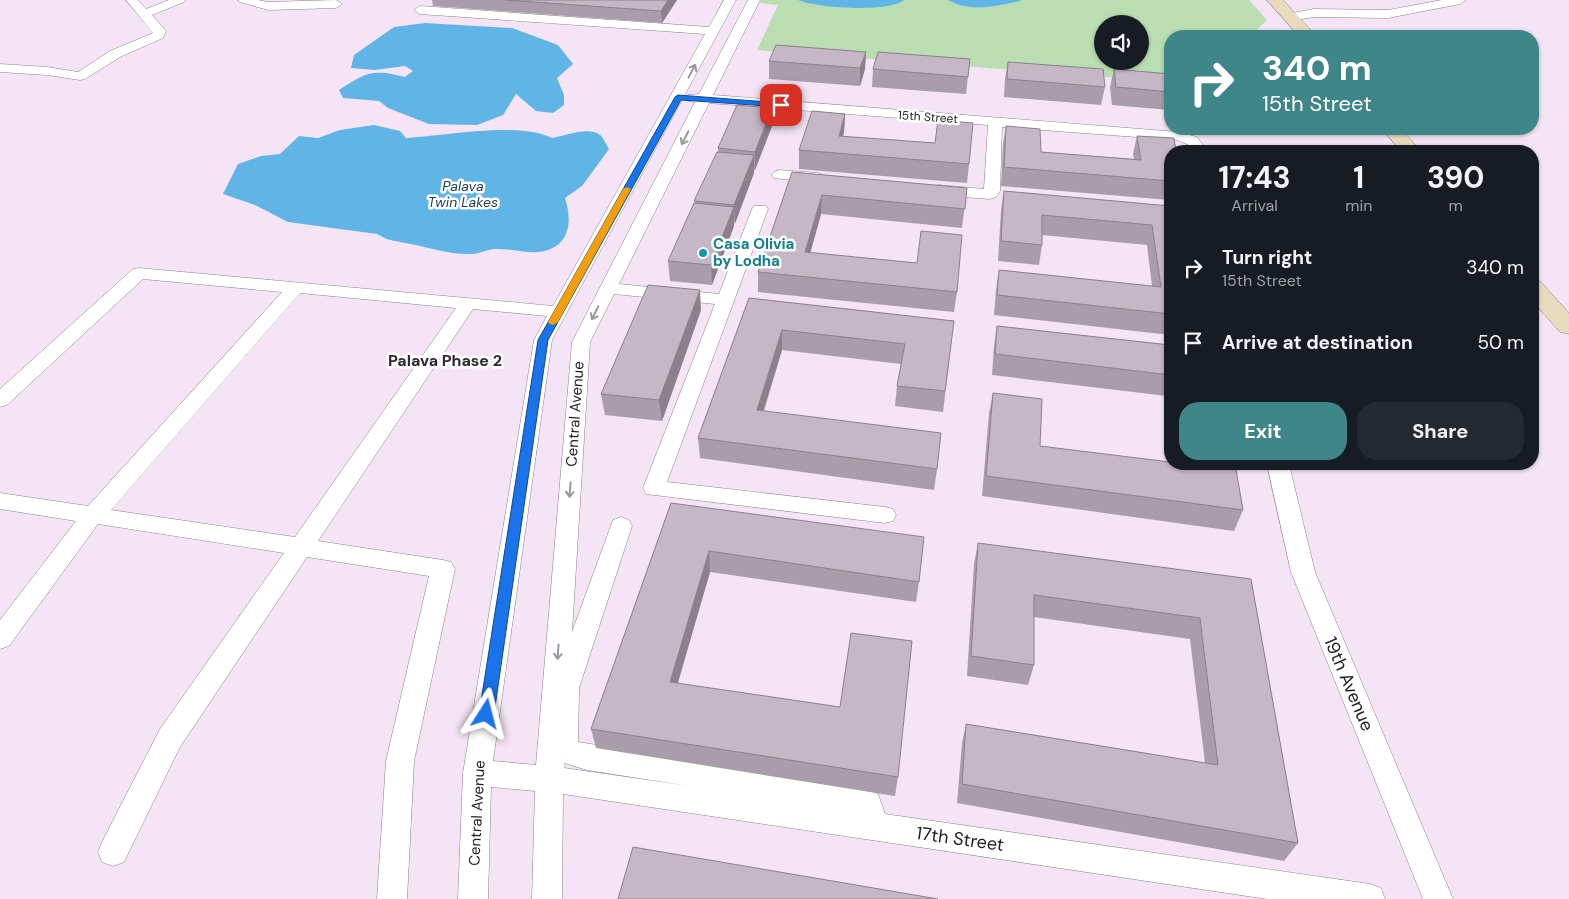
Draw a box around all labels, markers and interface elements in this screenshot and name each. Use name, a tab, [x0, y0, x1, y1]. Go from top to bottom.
map controls	[1094, 15, 1149, 70]
button: sound	[1094, 15, 1149, 70]
text: 340 m	[1262, 45, 1372, 91]
icon: right	[1179, 50, 1244, 115]
one-way arrow	[687, 64, 697, 79]
pin	[760, 84, 802, 126]
text: 15th Street	[1262, 89, 1372, 118]
icon: arrive	[767, 91, 795, 119]
street label: 15th Street	[898, 107, 959, 127]
one-way arrow	[680, 130, 690, 145]
text: 17:43	[1218, 158, 1291, 197]
text: 1	[1353, 158, 1364, 197]
text: 390	[1427, 158, 1485, 197]
water label: Palava Twin Lakes	[428, 177, 498, 211]
text: Arrival	[1231, 195, 1278, 216]
text: min	[1345, 195, 1372, 216]
text: m	[1449, 195, 1463, 216]
place label: Casa Olivia by Lodha	[713, 234, 794, 271]
text: Turn right	[1222, 245, 1312, 270]
marker: Casa Olivia by Lodha	[697, 247, 709, 259]
icon: right	[1179, 254, 1207, 282]
text: 340 m	[1466, 255, 1524, 280]
text: 15th Street	[1222, 270, 1302, 291]
one-way arrow	[589, 305, 599, 320]
icon: arrive	[1179, 329, 1207, 357]
text: Arrive at destination	[1222, 330, 1413, 355]
text: 50 m	[1477, 330, 1524, 355]
district label: Palava Phase 2	[388, 350, 502, 371]
street label: Central Avenue	[561, 361, 589, 467]
button: Exit	[1179, 402, 1347, 460]
button: Share	[1357, 402, 1524, 460]
one-way arrow	[565, 481, 575, 497]
street label: 19th Avenue	[1318, 633, 1380, 735]
one-way arrow	[554, 643, 563, 659]
position arrow	[459, 687, 511, 739]
street label: Central Avenue	[464, 760, 490, 866]
street label: 17th Street	[915, 821, 1005, 857]

